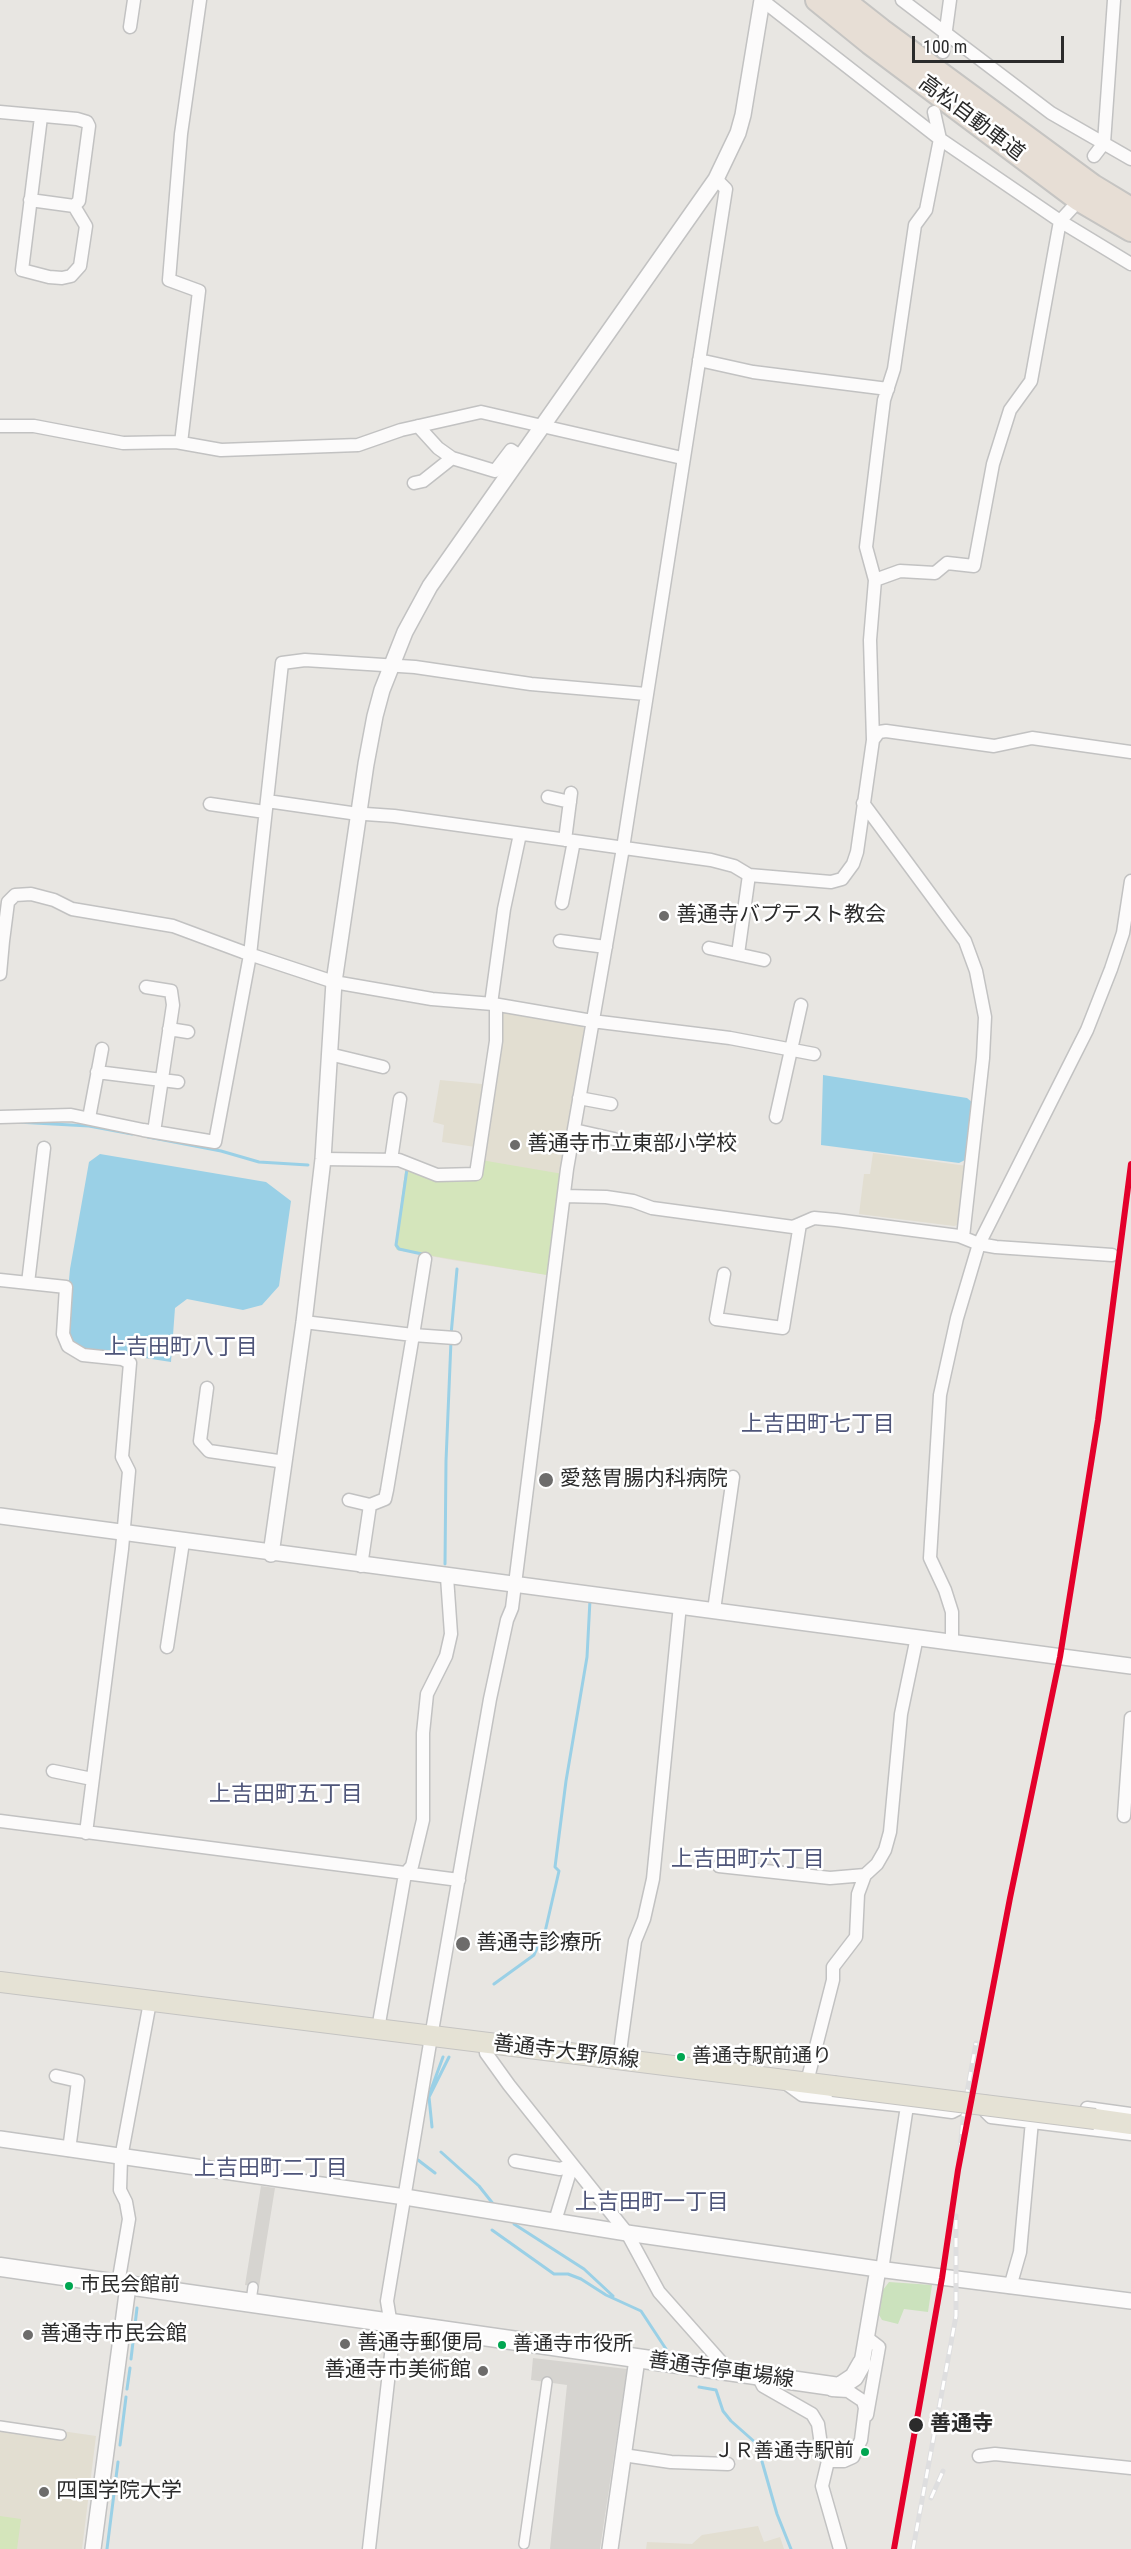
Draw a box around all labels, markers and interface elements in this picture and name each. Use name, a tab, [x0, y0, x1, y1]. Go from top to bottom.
scale bar	[915, 24, 1066, 62]
text: 100 m	[923, 36, 967, 57]
street label: 高松自動車道	[913, 71, 1029, 167]
place label: 善通寺バプテスト教会	[676, 903, 886, 929]
marker: 善通寺バプテスト教会	[657, 909, 671, 923]
place label: 善通寺市立東部小学校	[527, 1132, 737, 1158]
marker: 善通寺市立東部小学校	[508, 1138, 522, 1152]
district label: 上吉田町八丁目	[104, 1335, 258, 1361]
district label: 上吉田町七丁目	[741, 1412, 895, 1438]
place label: 愛慈胃腸内科病院	[560, 1467, 728, 1493]
marker: 愛慈胃腸内科病院	[537, 1471, 555, 1489]
district label: 上吉田町五丁目	[209, 1782, 363, 1808]
district label: 上吉田町六丁目	[671, 1847, 825, 1873]
place label: 善通寺診療所	[476, 1931, 602, 1957]
marker: 善通寺診療所	[454, 1935, 472, 1953]
street label: 善通寺大野原線	[492, 2032, 640, 2074]
place label: 善通寺駅前通り	[692, 2045, 832, 2069]
marker: 善通寺駅前通り	[675, 2051, 687, 2063]
district label: 上吉田町二丁目	[194, 2156, 348, 2182]
district label: 上吉田町一丁目	[575, 2190, 729, 2216]
place label: 市民会館前	[80, 2274, 180, 2298]
marker: 市民会館前	[63, 2280, 75, 2292]
place label: 善通寺市民会館	[40, 2322, 187, 2348]
marker: 善通寺市民会館	[21, 2328, 35, 2342]
place label: 善通寺郵便局	[357, 2331, 483, 2357]
place label: 善通寺市役所	[513, 2333, 633, 2357]
marker: 善通寺郵便局	[338, 2337, 352, 2351]
marker: 善通寺市役所	[496, 2339, 508, 2351]
street label: 善通寺停車場線	[646, 2348, 796, 2394]
place label: 善通寺市美術館	[324, 2358, 471, 2384]
marker: 善通寺市美術館	[476, 2364, 490, 2378]
place label: 善通寺	[930, 2412, 993, 2438]
marker: 善通寺	[907, 2416, 925, 2434]
place label: ＪＲ善通寺駅前	[714, 2440, 854, 2464]
marker: ＪＲ善通寺駅前	[859, 2446, 871, 2458]
place label: 四国学院大学	[56, 2479, 182, 2505]
marker: 四国学院大学	[37, 2485, 51, 2499]

